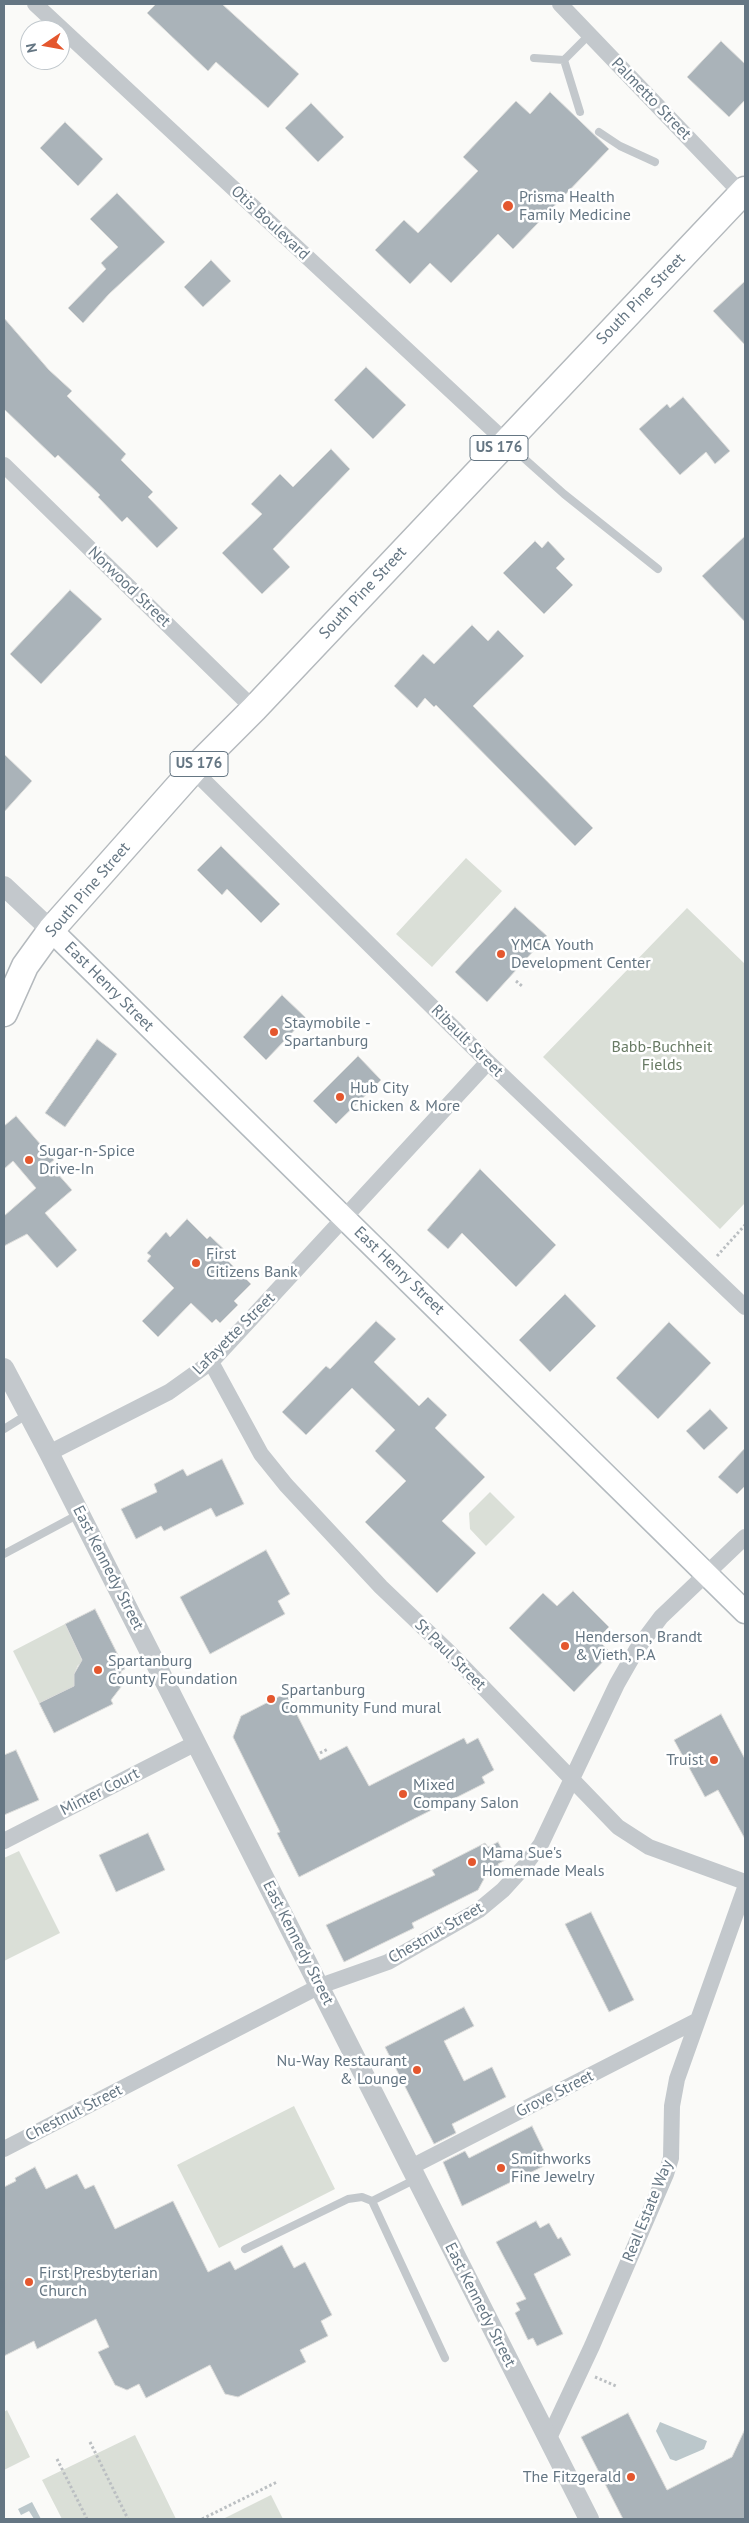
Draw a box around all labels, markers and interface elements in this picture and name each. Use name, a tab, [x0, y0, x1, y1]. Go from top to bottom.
north arrow	[20, 20, 70, 70]
text: N	[22, 42, 41, 54]
street label: Palmetto Street	[607, 54, 695, 144]
street label: Otis Boulevard	[227, 182, 313, 264]
place label: Prisma Health Family Medicine	[519, 187, 631, 225]
marker: Prisma Health Family Medicine	[501, 199, 515, 213]
street label: South Pine Street	[593, 249, 689, 349]
road number: US 176	[470, 436, 528, 460]
street label: Norwood Street	[84, 543, 174, 631]
street label: South Pine Street	[315, 543, 411, 643]
road number: US 176	[170, 752, 228, 776]
street label: South Pine Street	[42, 839, 134, 941]
place label: YMCA Youth Development Center	[511, 935, 651, 973]
street label: East Henry Street	[60, 938, 158, 1036]
marker: YMCA Youth Development Center	[495, 948, 507, 960]
street label: Ribault Street	[427, 1001, 507, 1081]
place label: Staymobile - Spartanburg	[284, 1013, 371, 1051]
marker: Staymobile - Spartanburg	[268, 1026, 280, 1038]
park label: Babb-Buchheit Fields	[612, 1037, 712, 1075]
place label: Hub City Chicken & More	[350, 1078, 460, 1116]
marker: Hub City Chicken & More	[334, 1091, 346, 1103]
place label: Sugar-n-Spice Drive-In	[39, 1141, 135, 1179]
marker: Sugar-n-Spice Drive-In	[23, 1154, 35, 1166]
street label: East Henry Street	[350, 1223, 448, 1319]
place label: First Citizens Bank	[206, 1244, 298, 1282]
marker: First Citizens Bank	[190, 1257, 202, 1269]
street label: Lafayette Street	[189, 1289, 279, 1379]
street label: East Kennedy Street	[68, 1503, 148, 1633]
street label: St Paul Street	[410, 1615, 490, 1695]
place label: Henderson, Brandt & Vieth, P.A	[575, 1627, 702, 1665]
marker: Henderson, Brandt & Vieth, P.A	[559, 1640, 571, 1652]
place label: Spartanburg County Foundation	[108, 1651, 237, 1689]
marker: Spartanburg County Foundation	[92, 1664, 104, 1676]
place label: Spartanburg Community Fund mural	[281, 1680, 441, 1718]
marker: Spartanburg Community Fund mural	[265, 1693, 277, 1705]
place label: Truist	[666, 1750, 704, 1770]
marker: Truist	[708, 1754, 720, 1766]
street label: Minter Court	[57, 1764, 143, 1820]
place label: Mixed Company Salon	[413, 1775, 519, 1813]
marker: Mixed Company Salon	[397, 1788, 409, 1800]
place label: Mama Sue's Homemade Meals	[482, 1843, 605, 1881]
marker: Mama Sue's Homemade Meals	[466, 1856, 478, 1868]
street label: East Kennedy Street	[258, 1878, 338, 2008]
street label: Chestnut Street	[385, 1898, 487, 1968]
place label: Nu-Way Restaurant & Lounge	[276, 2051, 407, 2089]
marker: Nu-Way Restaurant & Lounge	[411, 2064, 423, 2076]
street label: Grove Street	[513, 2066, 597, 2122]
street label: Chestnut Street	[22, 2080, 126, 2146]
place label: Smithworks Fine Jewelry	[511, 2149, 595, 2187]
street label: Real Estate Way	[619, 2157, 677, 2265]
marker: Smithworks Fine Jewelry	[495, 2162, 507, 2174]
street label: East Kennedy Street	[440, 2240, 520, 2370]
place label: First Presbyterian Church	[39, 2263, 158, 2301]
marker: First Presbyterian Church	[23, 2276, 35, 2288]
place label: The Fitzgerald	[523, 2467, 621, 2487]
marker: The Fitzgerald	[625, 2471, 637, 2483]

